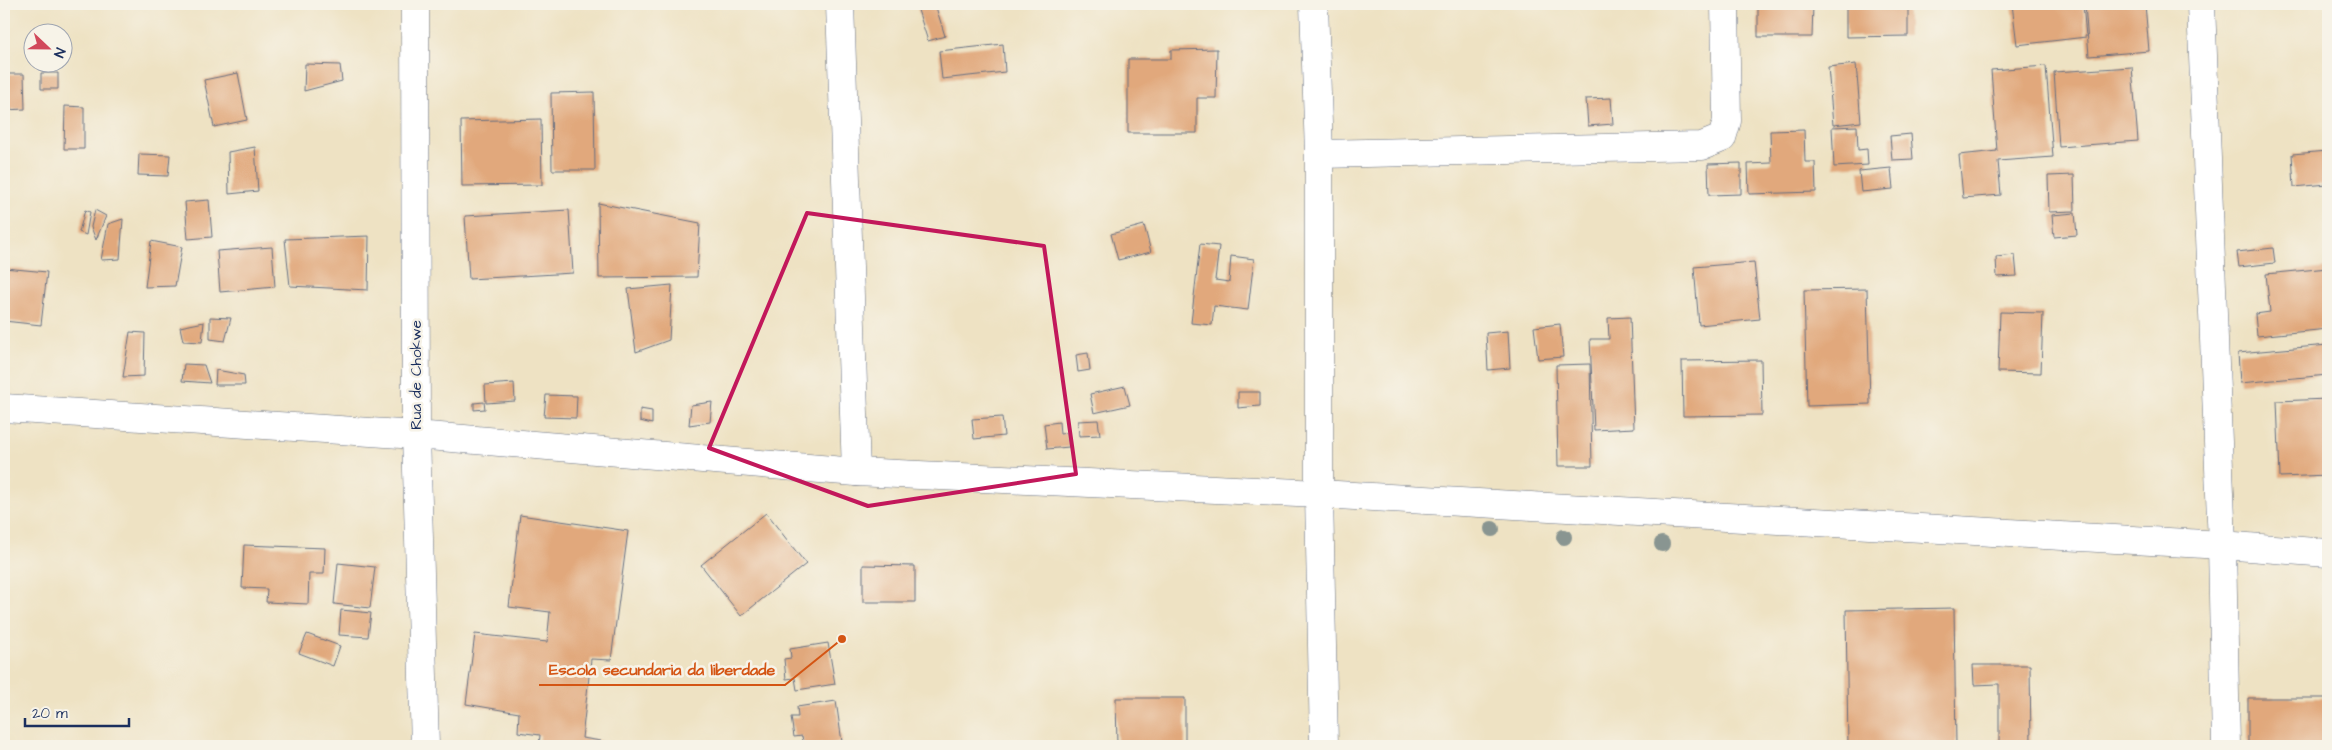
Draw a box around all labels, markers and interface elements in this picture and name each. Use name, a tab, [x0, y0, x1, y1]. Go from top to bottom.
north arrow	[22, 22, 72, 72]
text: N	[48, 45, 70, 61]
street label: Rua de Chokwe	[406, 320, 427, 430]
callout: Escola secundaria da liberdade	[539, 654, 785, 685]
text: Escola secundaria da liberdade	[549, 659, 775, 681]
scale bar	[25, 695, 129, 727]
text: 20 m	[32, 703, 68, 724]

